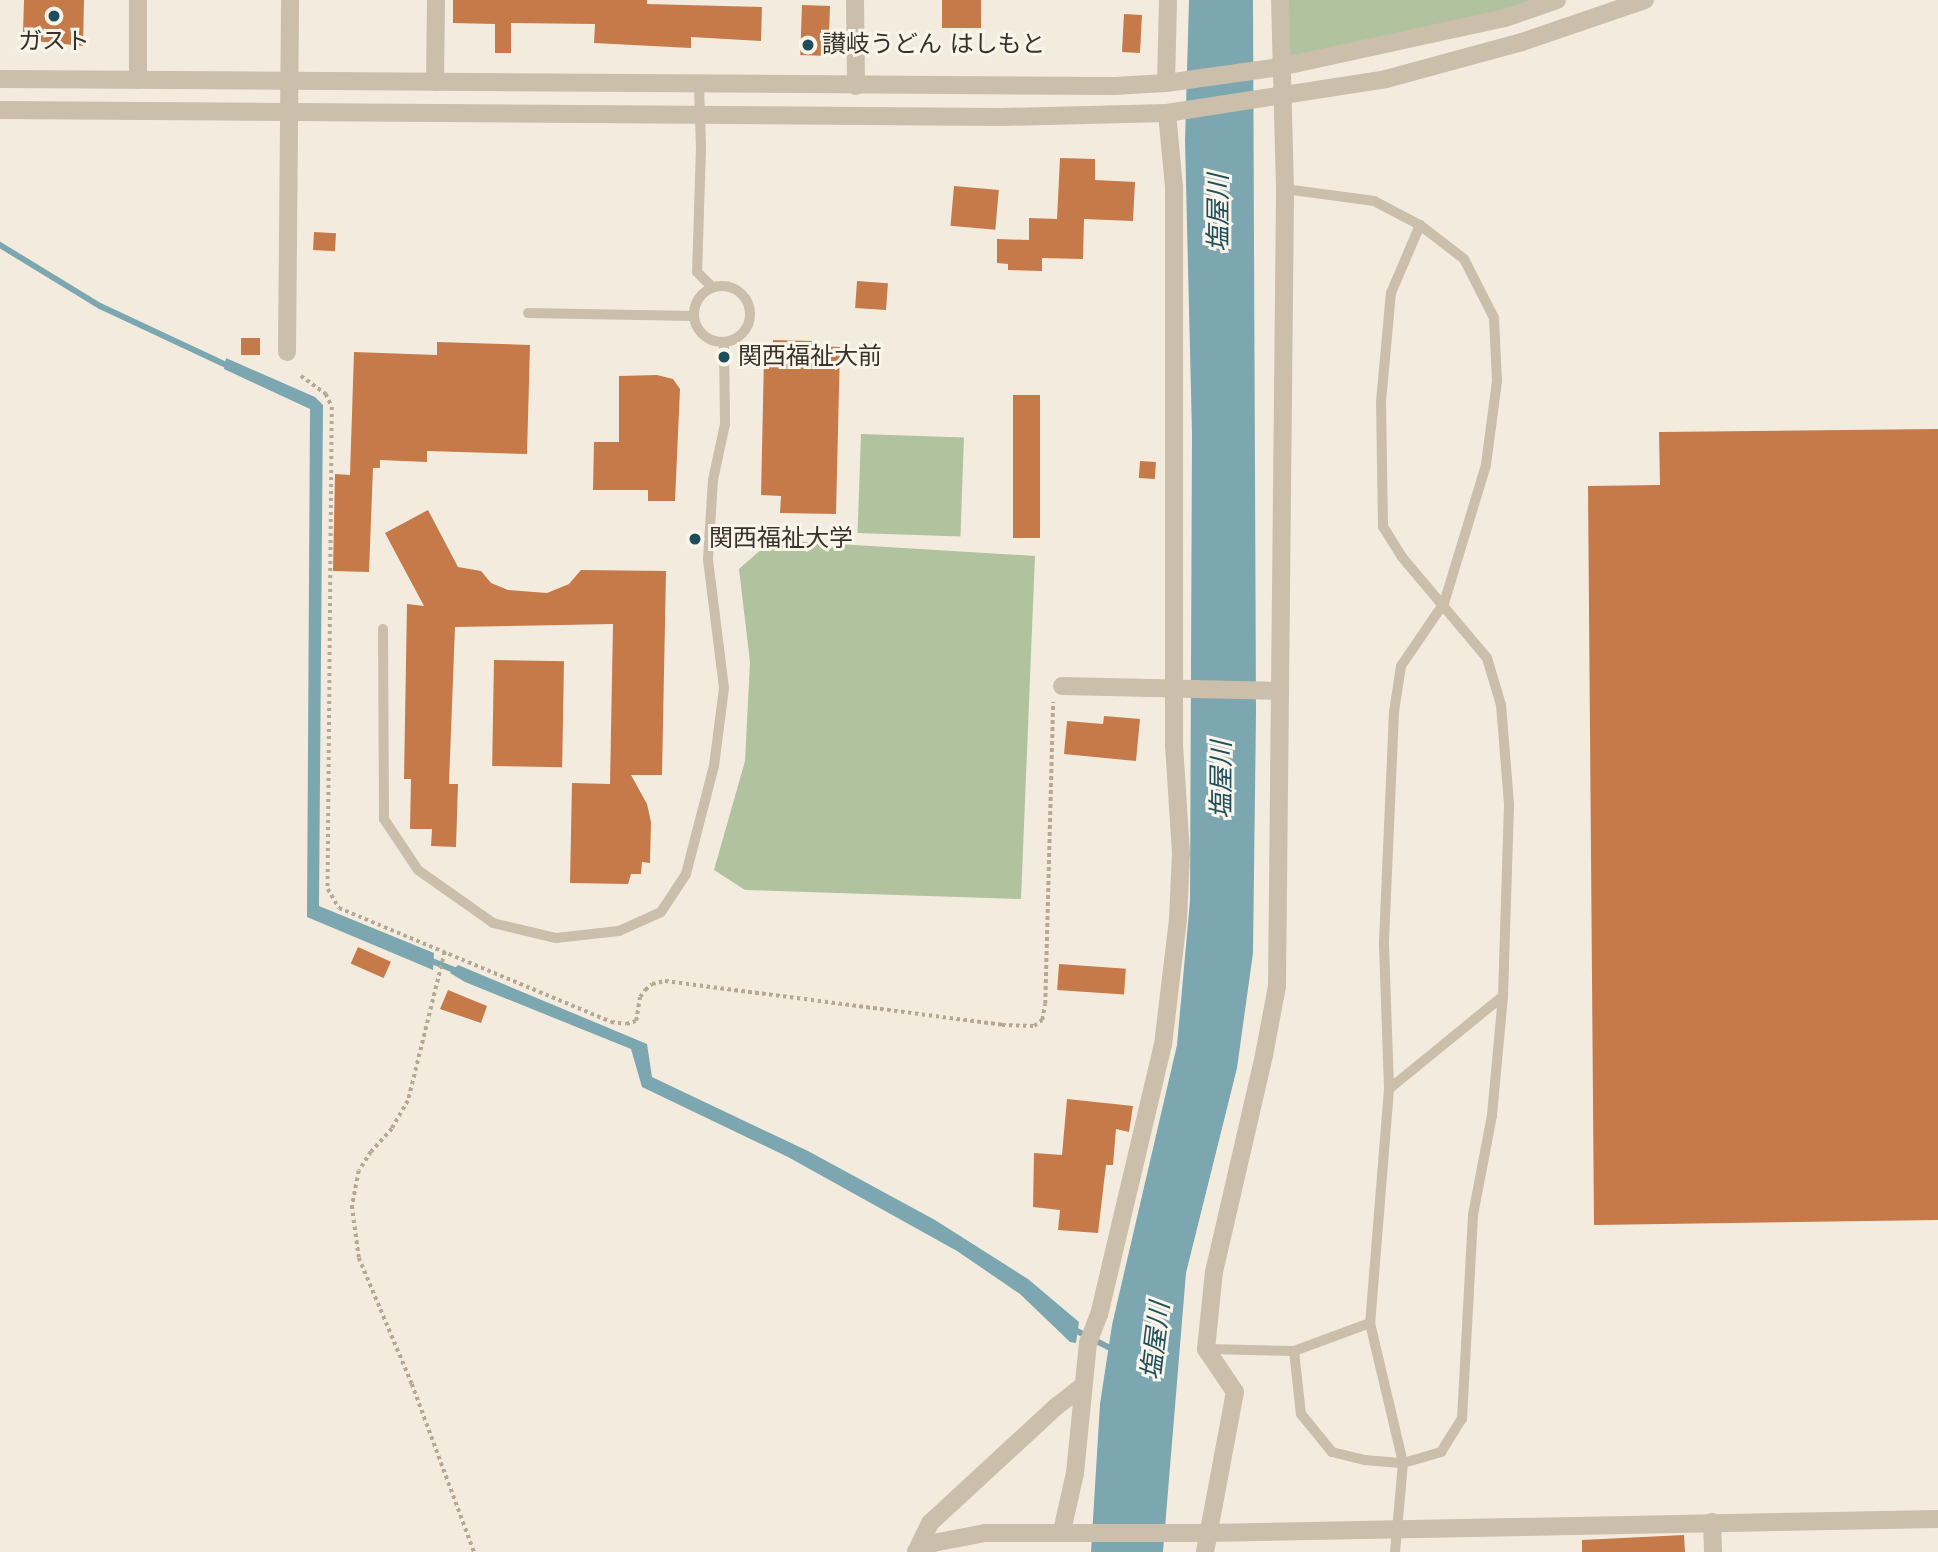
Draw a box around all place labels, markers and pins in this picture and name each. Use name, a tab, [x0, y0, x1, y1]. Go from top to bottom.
marker: ガスト	[46, 8, 62, 24]
place label: ガスト	[18, 28, 90, 56]
place label: 讃岐うどん はしもと	[822, 31, 1046, 59]
marker: 讃岐うどん はしもと	[800, 37, 816, 53]
place label: 関西福祉大前	[738, 343, 882, 371]
marker: 関西福祉大前	[716, 349, 732, 365]
place label: 関西福祉大学	[709, 525, 853, 553]
marker: 関西福祉大学	[687, 531, 703, 547]

